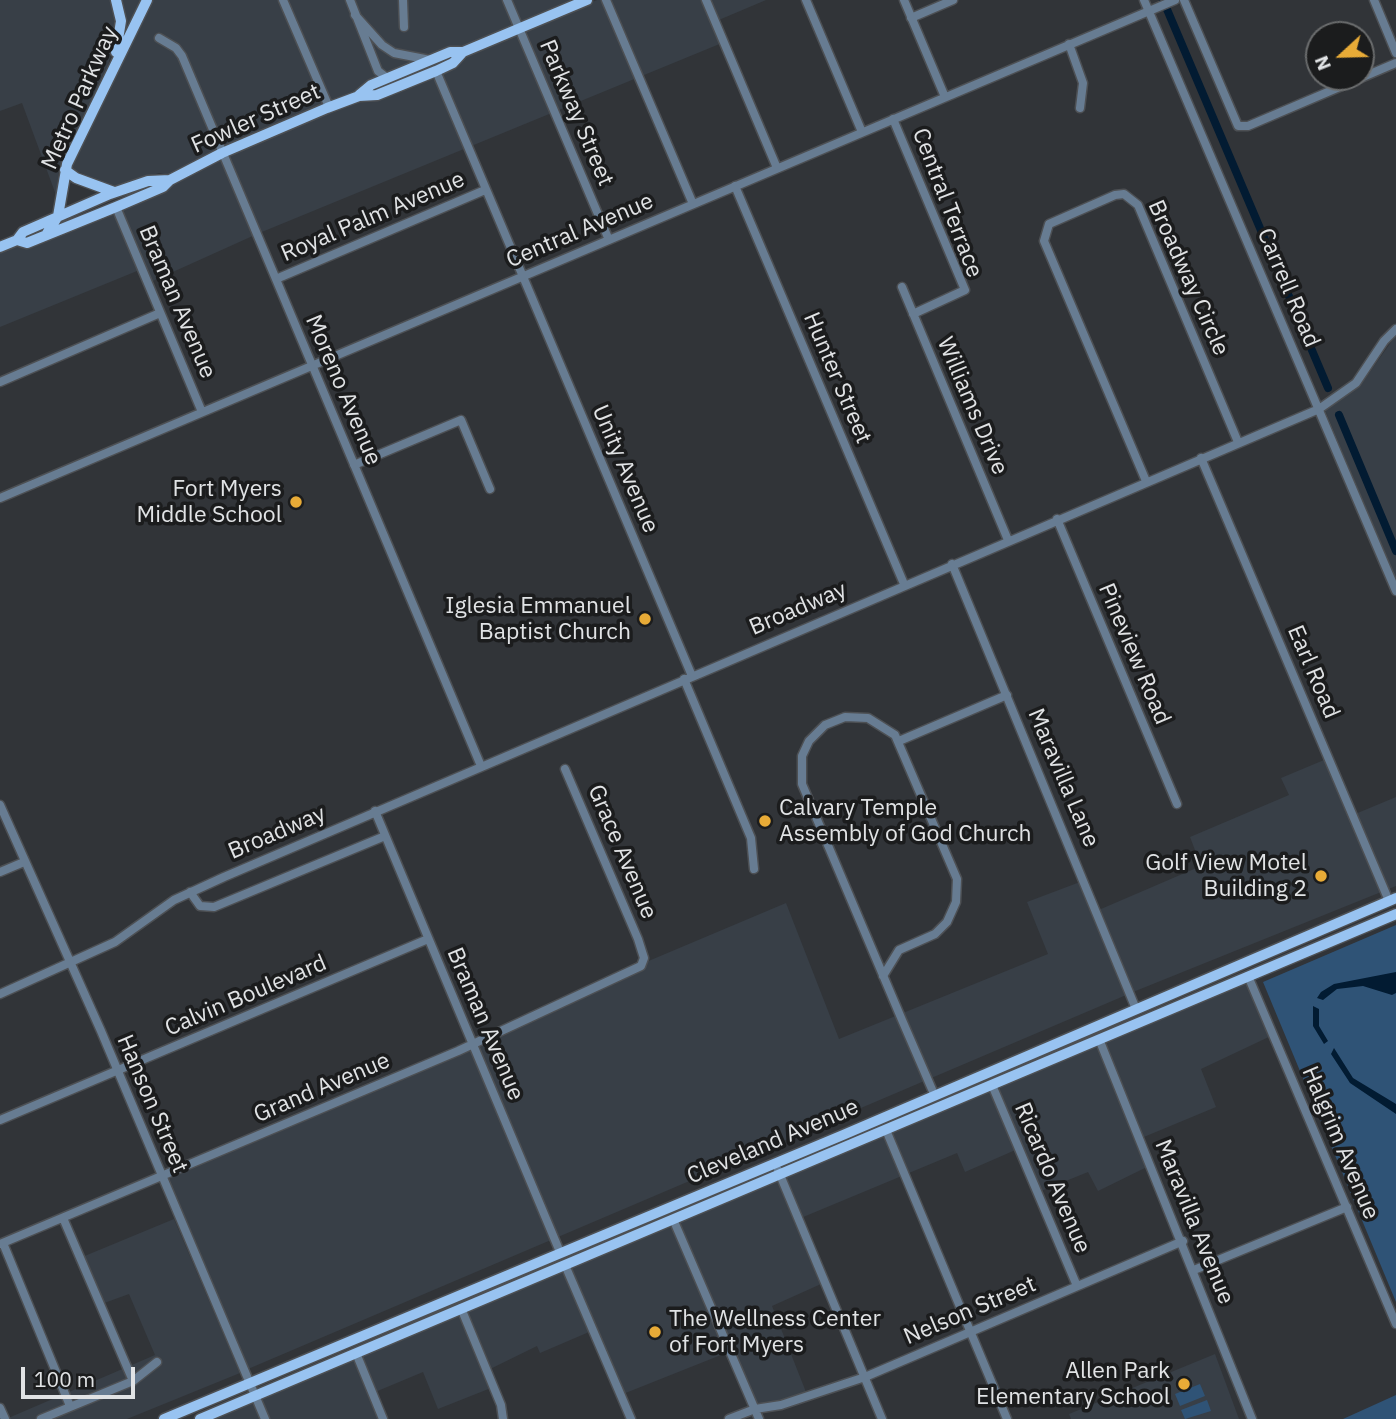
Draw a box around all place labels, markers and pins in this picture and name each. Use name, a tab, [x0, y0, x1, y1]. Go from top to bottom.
place label: Fort Myers Middle School	[137, 475, 282, 529]
marker: Fort Myers Middle School	[288, 494, 304, 510]
place label: Iglesia Emmanuel Baptist Church	[445, 592, 631, 646]
marker: Iglesia Emmanuel Baptist Church	[637, 611, 653, 627]
place label: Calvary Temple Assembly of God Church	[779, 794, 1032, 848]
marker: Calvary Temple Assembly of God Church	[757, 813, 773, 829]
place label: Golf View Motel Building 2	[1145, 849, 1307, 903]
marker: Golf View Motel Building 2	[1313, 868, 1329, 884]
place label: The Wellness Center of Fort Myers	[669, 1305, 881, 1359]
marker: The Wellness Center of Fort Myers	[647, 1324, 663, 1340]
place label: Allen Park Elementary School	[976, 1357, 1170, 1411]
marker: Allen Park Elementary School	[1176, 1376, 1192, 1392]

